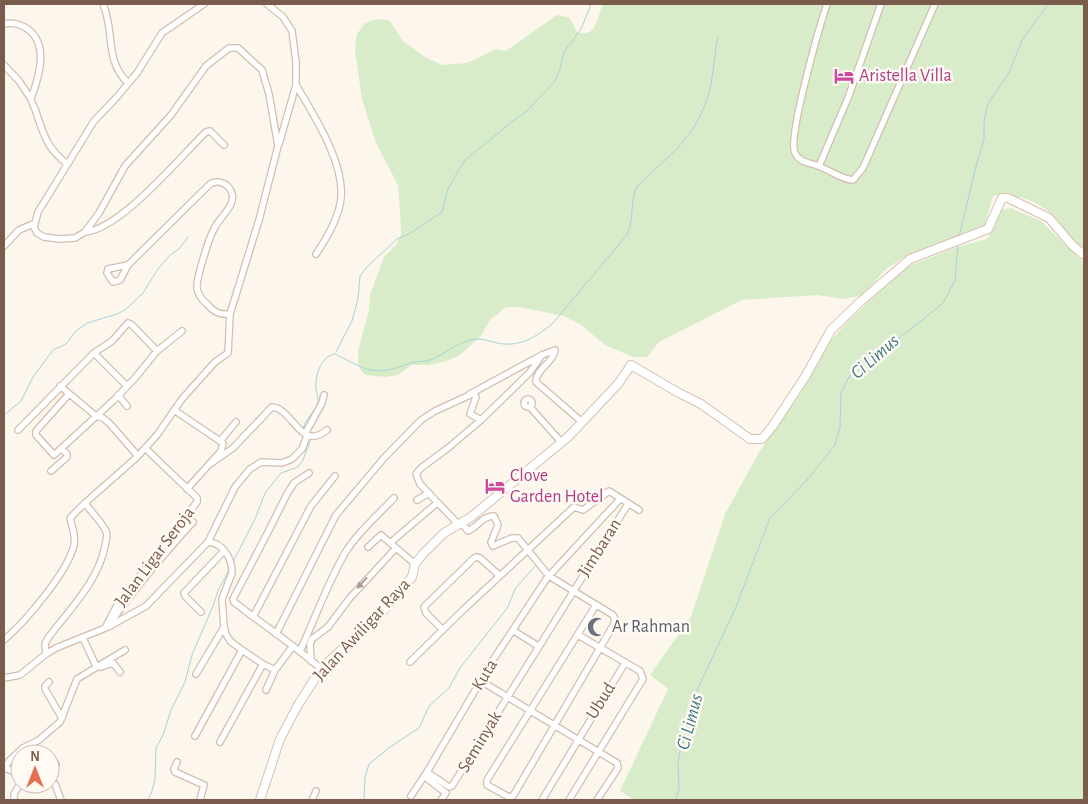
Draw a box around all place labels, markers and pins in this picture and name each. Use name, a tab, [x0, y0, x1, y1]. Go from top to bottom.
hotel icon: Aristella Villa	[833, 65, 855, 87]
place label: Aristella Villa	[859, 67, 952, 85]
place label: Clove Garden Hotel	[510, 467, 603, 506]
hotel icon: Clove Garden Hotel	[484, 475, 506, 497]
mosque icon: Ar Rahman	[586, 616, 608, 638]
place label: Ar Rahman	[612, 618, 690, 636]

